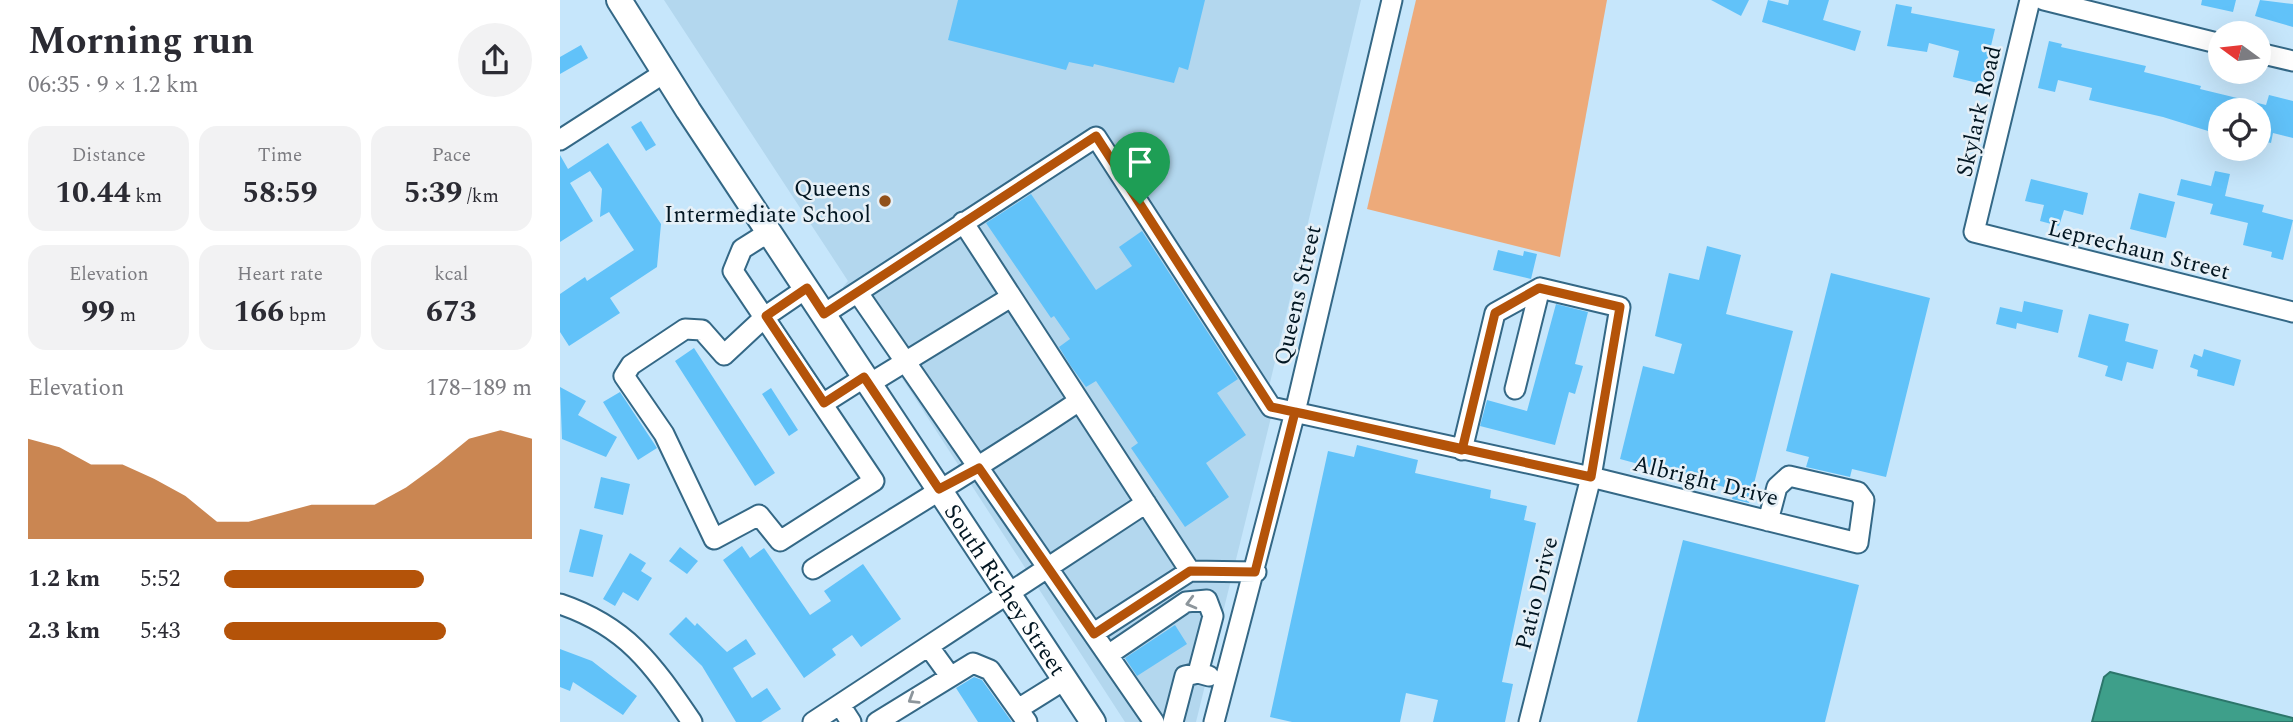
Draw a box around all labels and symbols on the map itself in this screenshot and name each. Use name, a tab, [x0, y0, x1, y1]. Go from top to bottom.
north arrow	[2208, 21, 2272, 84]
street label: Skylark Road	[1947, 42, 2012, 180]
pin	[1110, 132, 1170, 204]
place label: Queens Intermediate School	[664, 172, 871, 233]
marker: Queens Intermediate School	[877, 193, 893, 209]
street label: Leprechaun Street	[2044, 211, 2234, 290]
street label: Queens Street	[1265, 222, 1332, 369]
street label: Albright Drive	[1629, 446, 1782, 516]
street label: South Richey Street	[934, 497, 1074, 684]
street label: Patio Drive	[1507, 533, 1568, 654]
one-way arrow	[1186, 595, 1198, 609]
one-way arrow	[908, 691, 921, 704]

